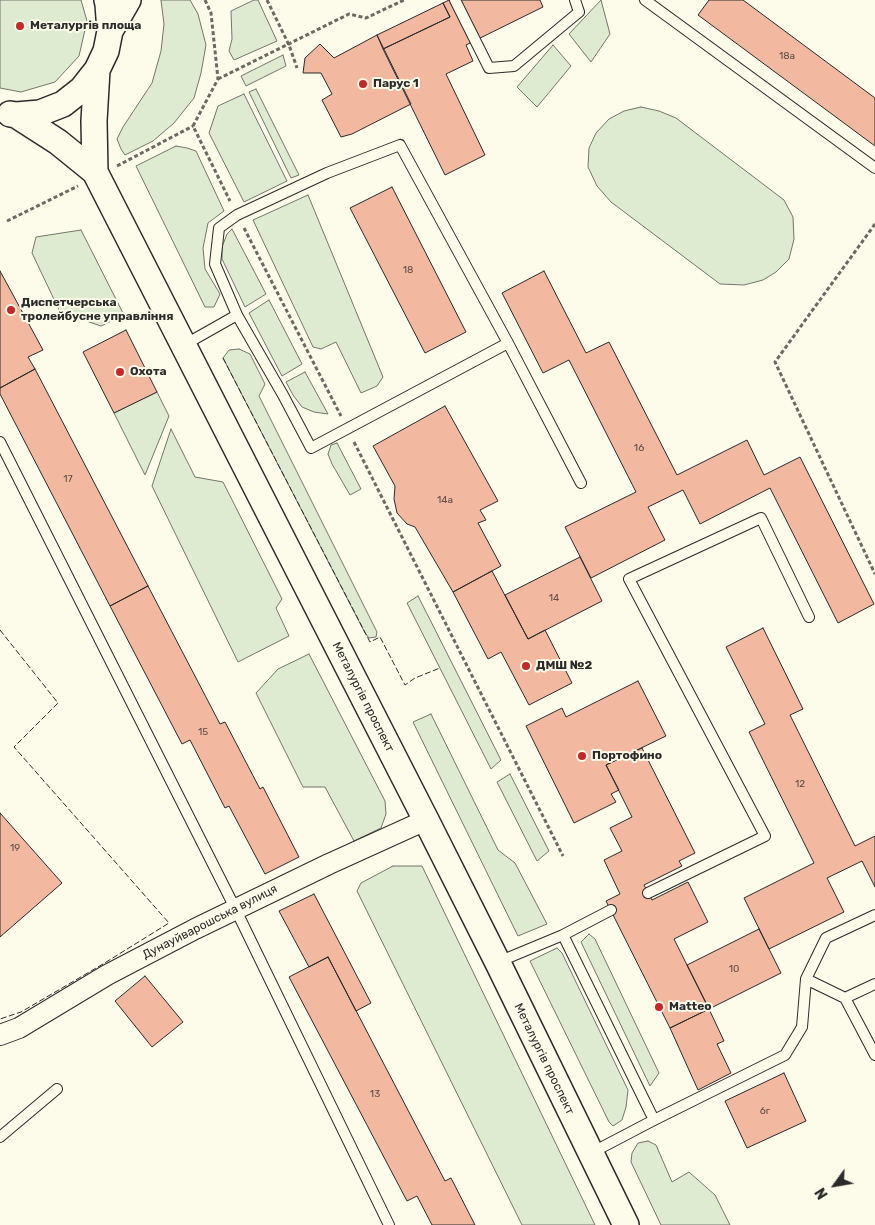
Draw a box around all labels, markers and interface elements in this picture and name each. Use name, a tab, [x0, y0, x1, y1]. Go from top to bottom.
place label: Металургів площа	[30, 19, 141, 33]
marker: Металургів площа	[14, 20, 26, 32]
house number: 18а	[779, 50, 795, 62]
place label: Парус 1	[373, 77, 419, 91]
marker: Парус 1	[357, 78, 369, 90]
house number: 18	[403, 264, 413, 276]
place label: Диспетчерська тролейбусне управління	[21, 296, 173, 324]
marker: Диспетчерська тролейбусне управління	[5, 304, 17, 316]
place label: Охота	[130, 365, 167, 379]
marker: Охота	[114, 366, 126, 378]
house number: 16	[634, 442, 644, 454]
house number: 17	[63, 473, 73, 485]
house number: 14а	[437, 494, 453, 506]
house number: 14	[549, 592, 559, 604]
street label: Металургів проспект	[329, 640, 397, 754]
place label: ДМШ №2	[536, 659, 592, 673]
marker: ДМШ №2	[520, 660, 532, 672]
house number: 15	[198, 726, 208, 738]
place label: Портофино	[592, 749, 662, 763]
marker: Портофино	[576, 750, 588, 762]
house number: 12	[795, 778, 805, 790]
house number: 19	[10, 842, 20, 854]
street label: Дунауйварошська вулиця	[140, 882, 280, 962]
house number: 10	[729, 963, 739, 975]
place label: Matteo	[669, 1000, 712, 1014]
street label: Металургів проспект	[511, 1001, 577, 1117]
marker: Matteo	[653, 1001, 665, 1013]
house number: 13	[370, 1088, 380, 1100]
house number: 6г	[760, 1105, 770, 1117]
north arrow	[810, 1160, 860, 1210]
text: N	[812, 1184, 832, 1202]

